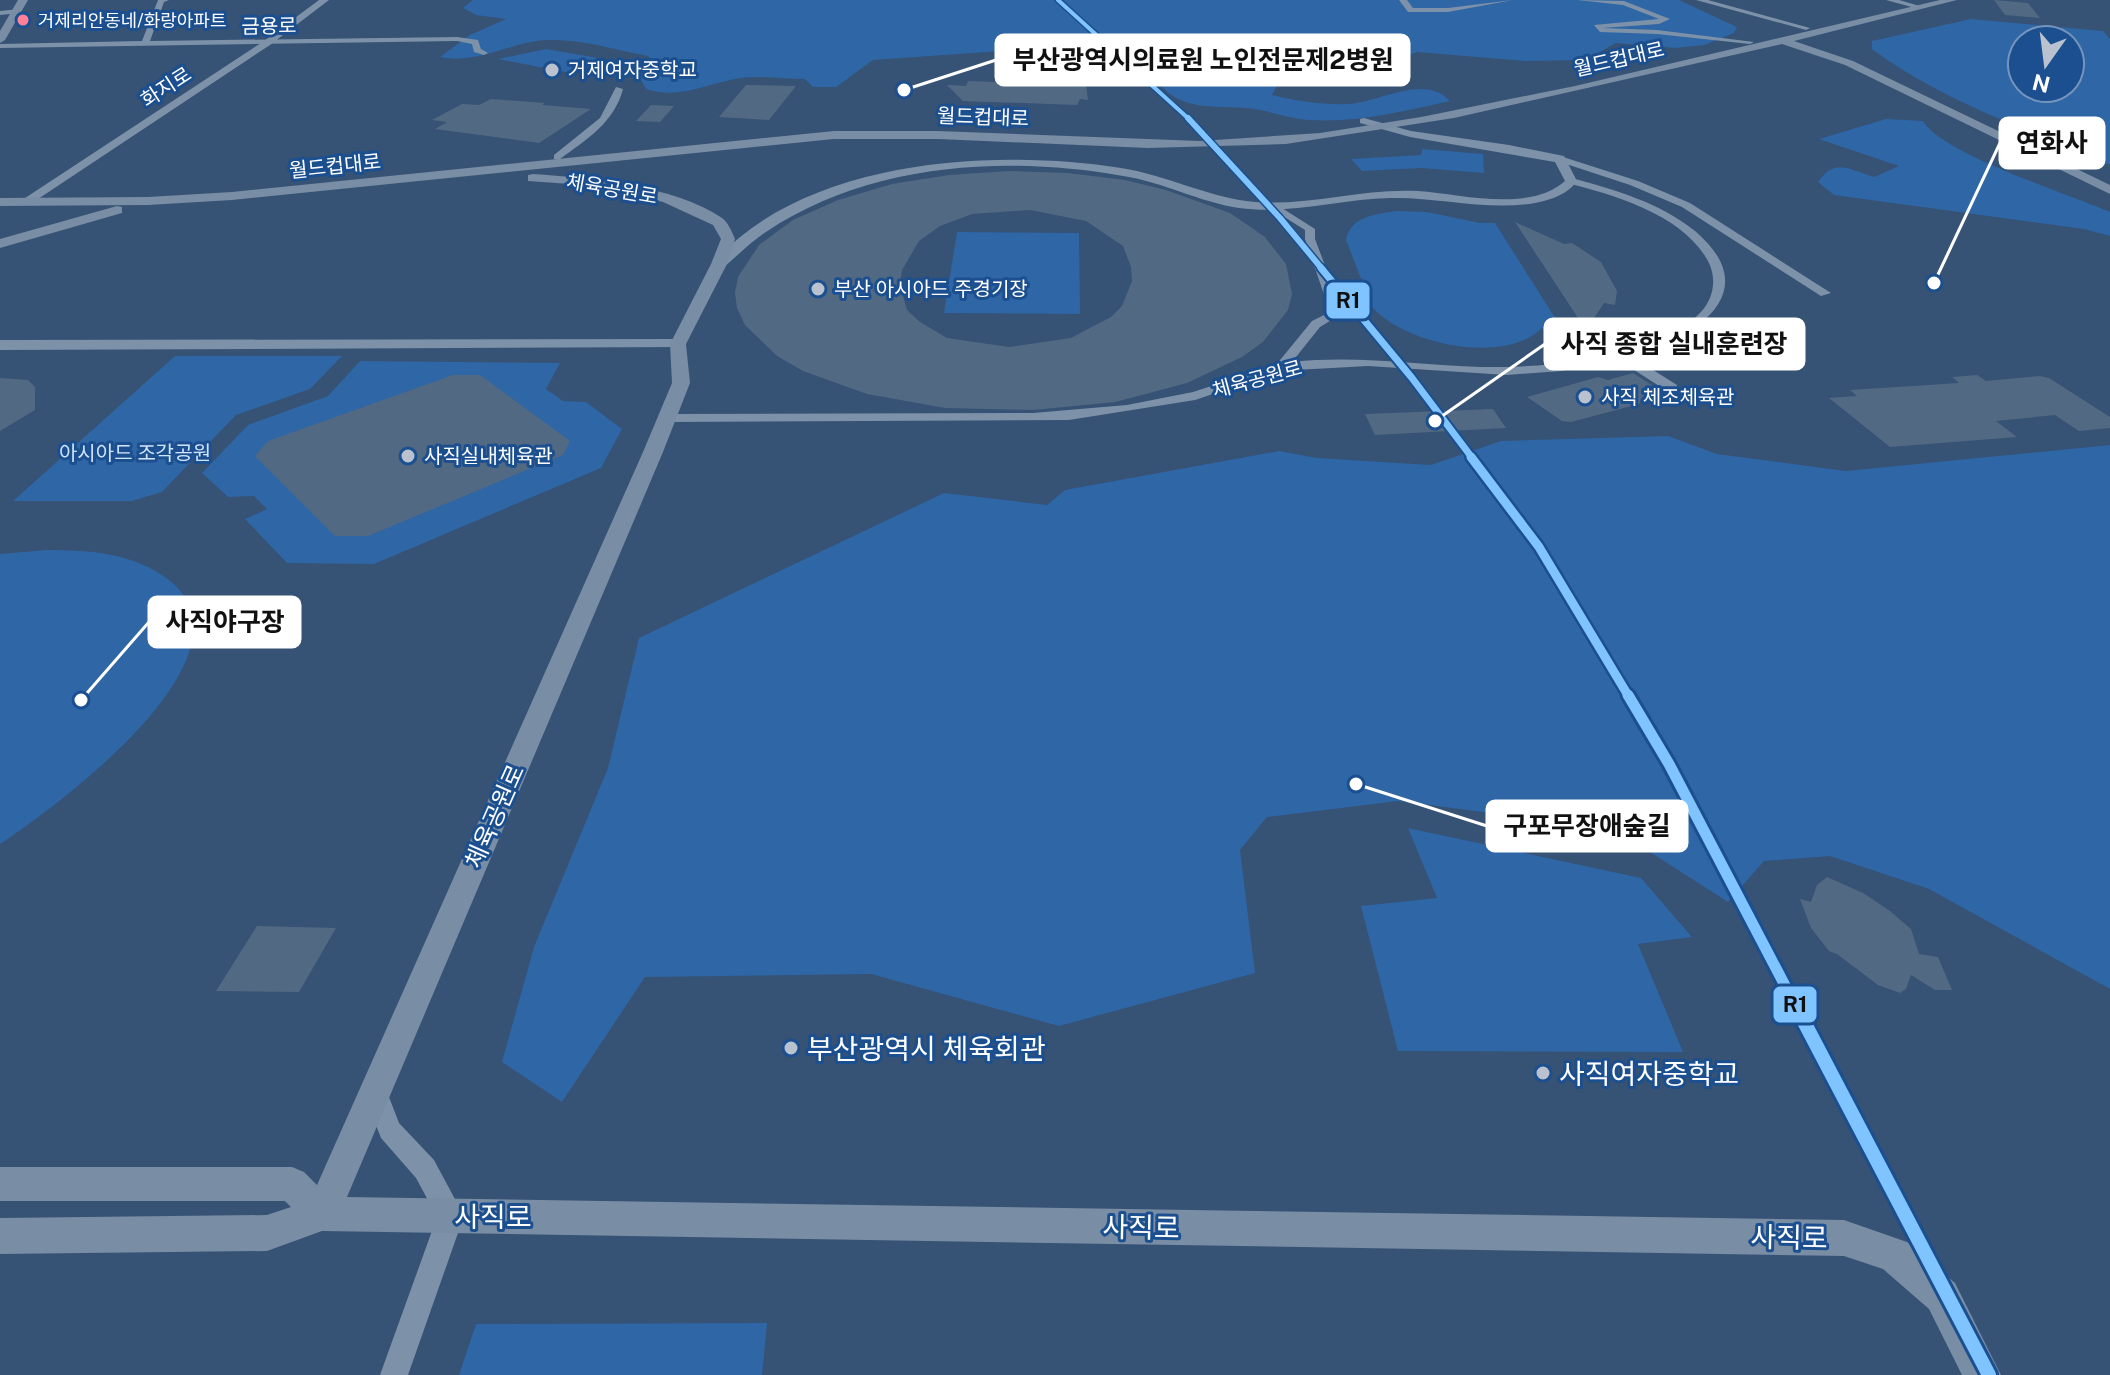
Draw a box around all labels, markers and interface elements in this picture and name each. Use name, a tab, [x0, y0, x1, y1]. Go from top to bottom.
place label: 거제리안동네/화랑아파트	[38, 10, 226, 31]
marker: 거제리안동네/화랑아파트	[15, 12, 31, 28]
street label: 금용로	[241, 14, 297, 38]
north arrow	[2006, 24, 2086, 104]
callout: 부산광역시의료원 노인전문제2병원	[996, 35, 1409, 85]
street label: 월드컵대로	[1571, 37, 1667, 81]
text: 부산광역시의료원 노인전문제2병원	[1012, 44, 1394, 75]
place label: 거제여자중학교	[568, 58, 697, 82]
marker: 거제여자중학교	[543, 61, 561, 79]
street label: 화지로	[136, 62, 196, 112]
text: N	[2030, 69, 2053, 98]
street label: 월드컵대로	[937, 103, 1029, 131]
callout: 연화사	[2000, 118, 2104, 168]
text: 연화사	[2016, 127, 2088, 158]
street label: 월드컵대로	[288, 149, 382, 183]
street label: 체육공원로	[565, 169, 659, 209]
place label: 부산 아시아드 주경기장	[834, 277, 1028, 301]
marker: 부산 아시아드 주경기장	[809, 280, 827, 298]
line badge: R1	[1325, 281, 1371, 320]
text: R1	[1336, 287, 1360, 313]
callout: 사직 종합 실내훈련장	[1545, 319, 1804, 369]
text: 사직 종합 실내훈련장	[1560, 328, 1788, 359]
street label: 체육공원로	[1209, 356, 1305, 402]
place label: 사직 체조체육관	[1601, 385, 1735, 409]
marker: 사직 체조체육관	[1576, 388, 1594, 406]
park label: 아시아드 조각공원	[59, 441, 211, 465]
place label: 사직실내체육관	[424, 444, 553, 468]
marker: 사직실내체육관	[399, 447, 417, 465]
callout: 사직야구장	[149, 597, 300, 647]
text: 사직야구장	[165, 606, 285, 637]
street label: 체육공원로	[459, 760, 529, 872]
callout: 구포무장애숲길	[1487, 801, 1687, 851]
text: 구포무장애숲길	[1503, 810, 1671, 841]
line badge: R1	[1772, 985, 1818, 1024]
text: R1	[1783, 991, 1807, 1017]
place label: 부산광역시 체육회관	[807, 1032, 1046, 1065]
marker: 부산광역시 체육회관	[782, 1039, 800, 1057]
place label: 사직여자중학교	[1559, 1057, 1739, 1090]
marker: 사직여자중학교	[1534, 1064, 1552, 1082]
street label: 사직로	[454, 1200, 532, 1233]
street label: 사직로	[1102, 1210, 1180, 1244]
street label: 사직로	[1750, 1220, 1828, 1254]

